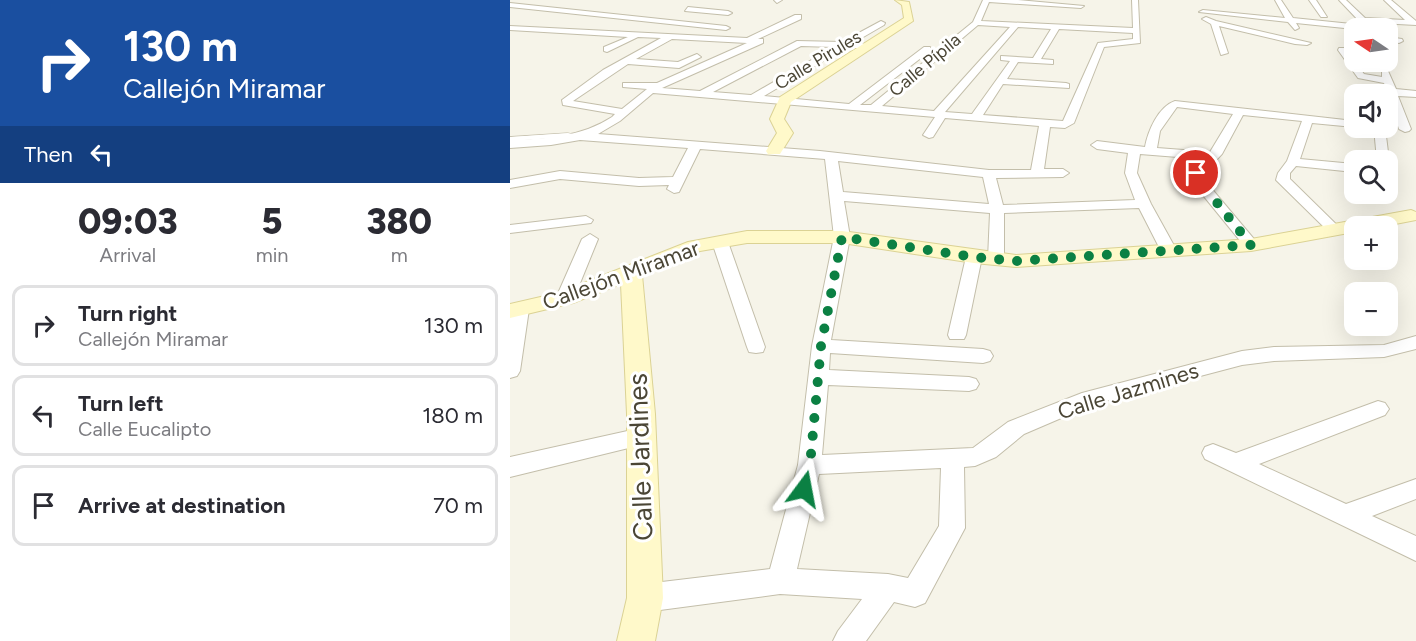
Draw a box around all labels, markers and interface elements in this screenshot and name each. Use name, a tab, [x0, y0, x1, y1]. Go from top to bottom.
north arrow	[1344, 18, 1398, 72]
map controls	[1344, 18, 1398, 336]
text: 130 m	[123, 21, 238, 72]
icon: right	[24, 24, 102, 102]
street label: Calle Pirules	[771, 26, 865, 94]
street label: Calle Pípila	[885, 29, 965, 101]
text: Callejón Miramar	[123, 72, 325, 105]
button: sound	[1344, 84, 1398, 138]
icon: left	[85, 138, 118, 171]
text: Then	[24, 141, 73, 168]
pin	[1170, 147, 1221, 198]
button: search	[1344, 150, 1398, 204]
icon: arrive	[1179, 156, 1212, 189]
text: 09:03	[78, 200, 178, 243]
text: 5	[262, 200, 283, 243]
text: 380	[366, 200, 432, 243]
button: +	[1344, 216, 1398, 270]
street label: Callejón Miramar	[539, 234, 704, 316]
text: Arrival	[100, 243, 156, 267]
text: min	[256, 243, 289, 267]
text: m	[391, 243, 408, 267]
button: −	[1344, 282, 1398, 336]
text: Turn right	[78, 300, 177, 327]
icon: right	[27, 309, 60, 342]
text: 130 m	[424, 312, 483, 339]
text: Callejón Miramar	[78, 327, 228, 351]
street label: Calle Jazmines	[1054, 357, 1202, 425]
street label: Calle Jardines	[621, 373, 659, 541]
text: Turn left	[78, 390, 164, 417]
icon: left	[27, 399, 60, 432]
text: 180 m	[422, 402, 483, 429]
text: Calle Eucalipto	[78, 417, 211, 441]
position arrow	[772, 457, 836, 521]
icon: arrive	[27, 489, 60, 522]
text: Arrive at destination	[78, 492, 286, 519]
text: 70 m	[433, 492, 483, 519]

